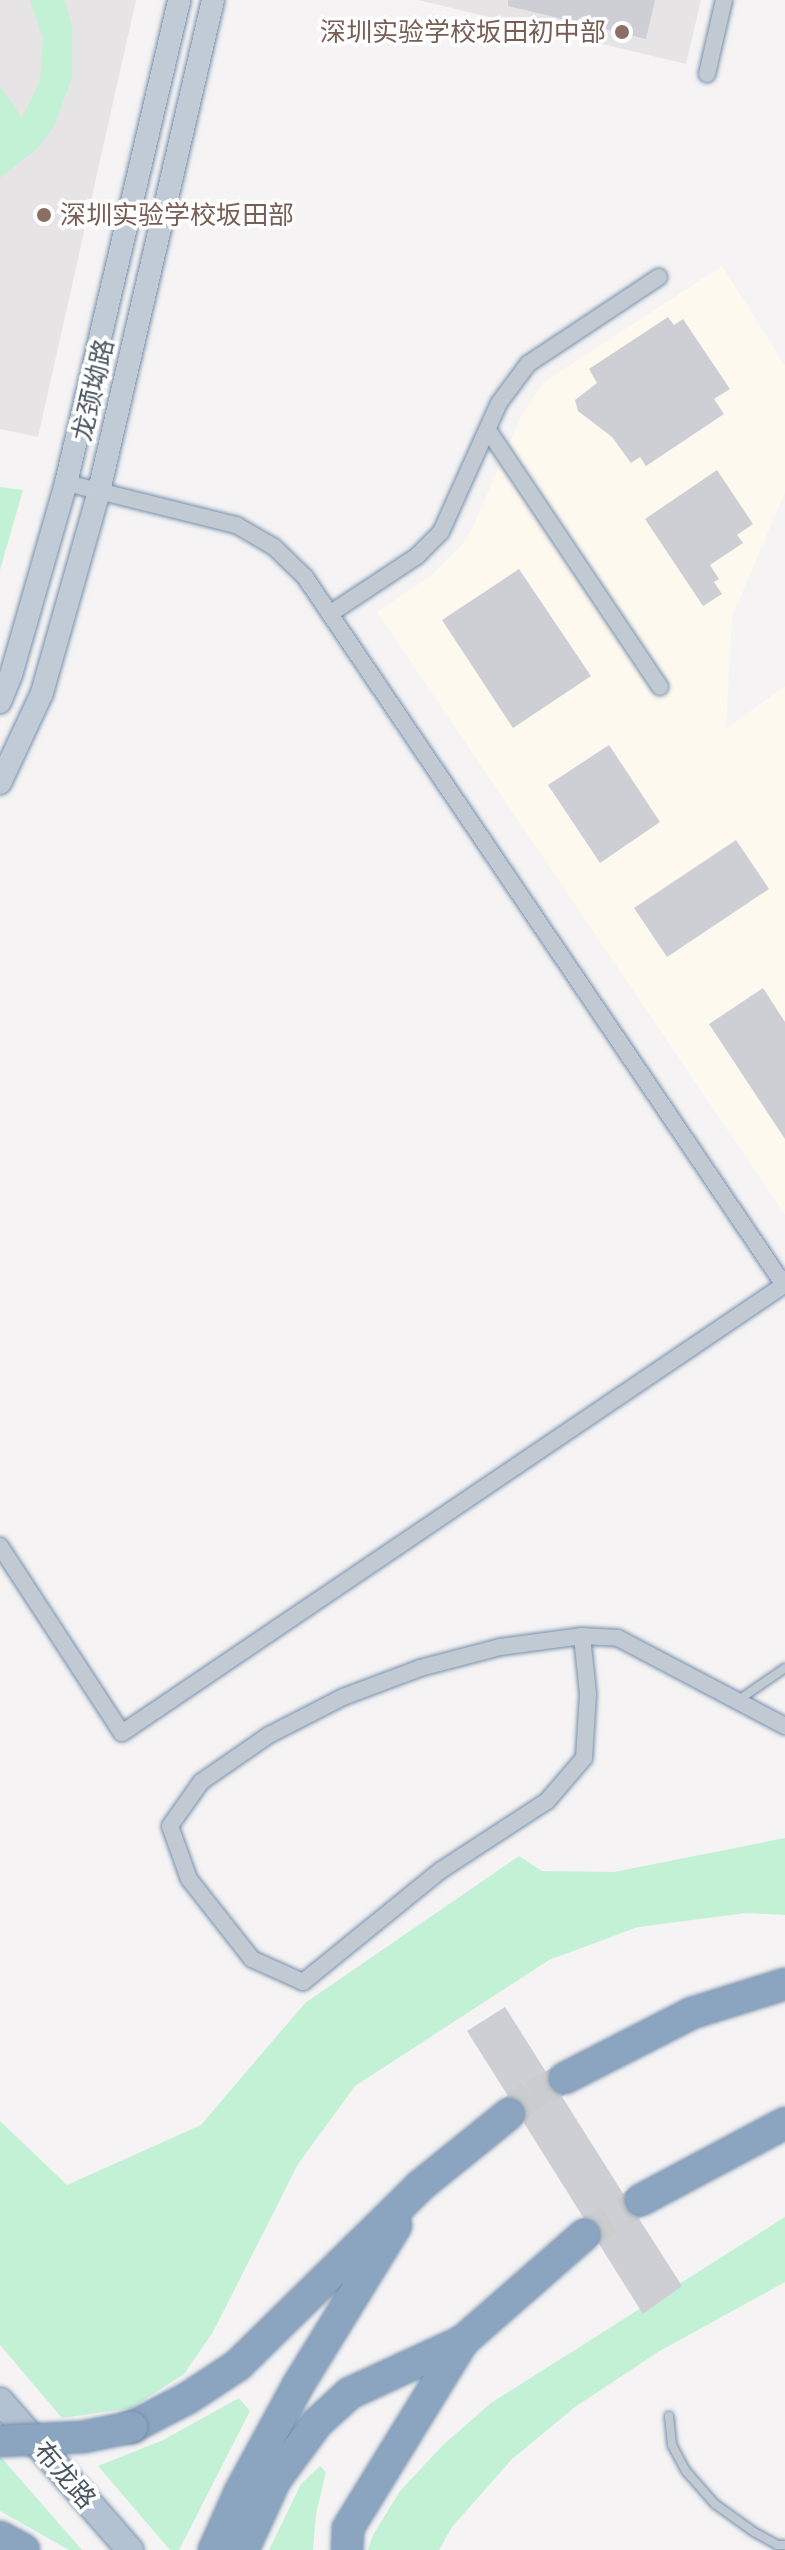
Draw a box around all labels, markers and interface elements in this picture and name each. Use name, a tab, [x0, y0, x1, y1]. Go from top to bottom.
place label: 深圳实验学校坂田初中部	[320, 16, 606, 48]
marker: 深圳实验学校坂田初中部	[613, 23, 631, 41]
place label: 深圳实验学校坂田部	[60, 199, 294, 231]
marker: 深圳实验学校坂田部	[35, 206, 53, 224]
street label: 龙颈坳路	[66, 336, 120, 444]
street label: 布龙路	[28, 2435, 102, 2515]

